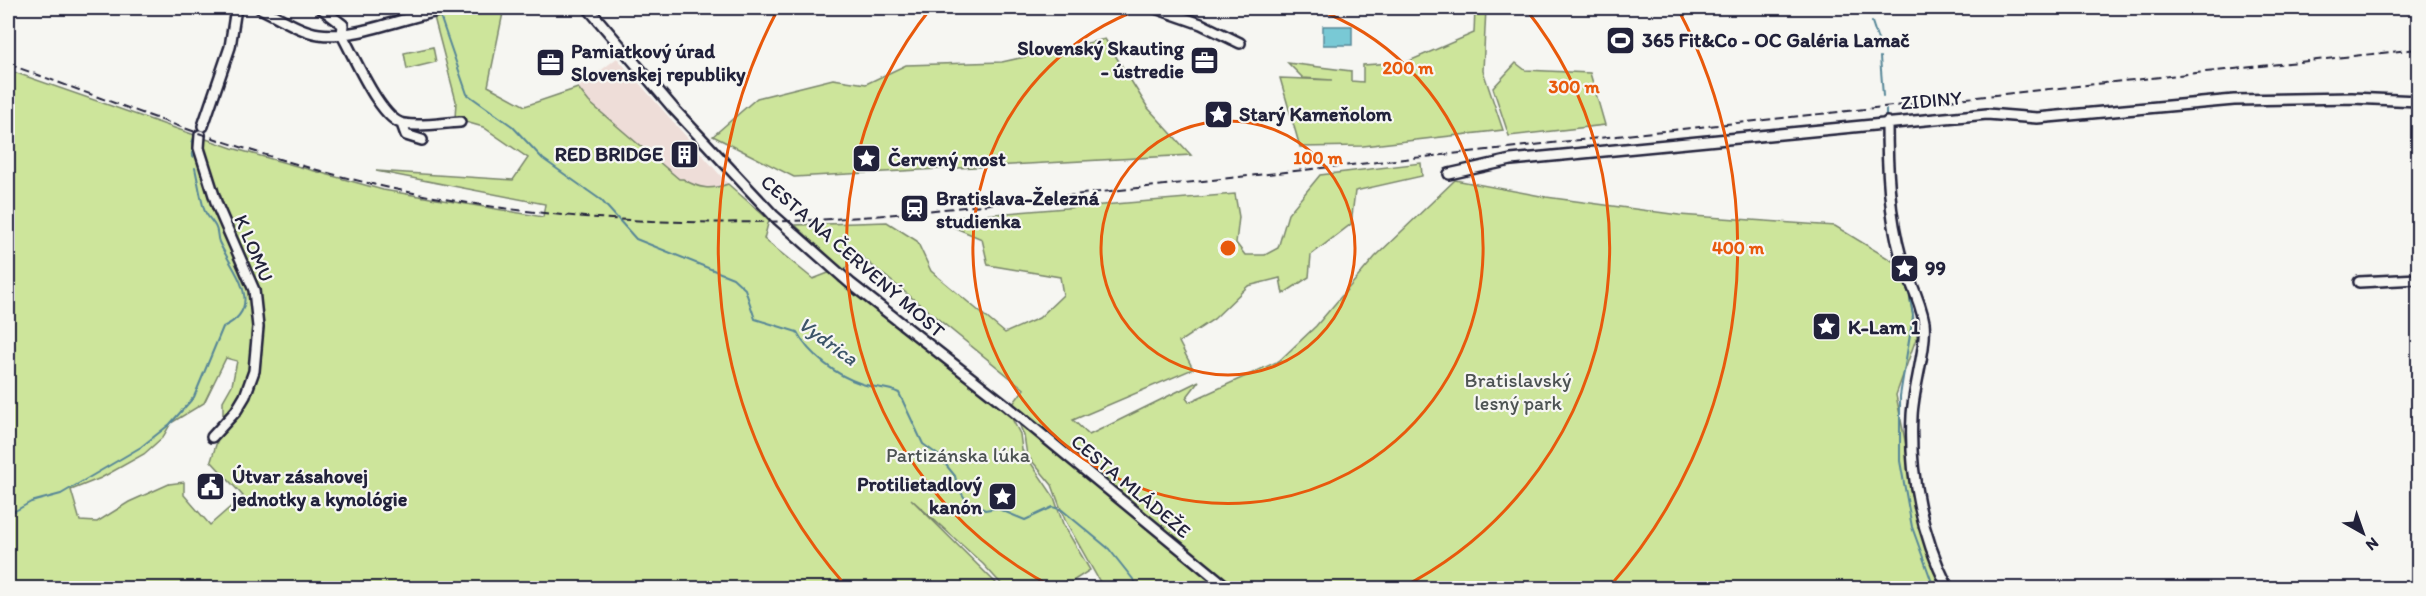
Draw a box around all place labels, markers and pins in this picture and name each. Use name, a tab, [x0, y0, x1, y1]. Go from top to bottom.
sports icon: 365 Fit&Co - OC Galéria Lamač	[1605, 24, 1637, 56]
place label: 365 Fit&Co - OC Galéria Lamač	[1642, 28, 1910, 52]
place label: Slovenský Skauting - ústredie	[1017, 36, 1185, 83]
place label: Pamiatkový úrad Slovenskej republiky	[571, 39, 746, 87]
office icon: Slovenský Skauting - ústredie	[1189, 44, 1221, 76]
office icon: Pamiatkový úrad Slovenskej republiky	[534, 46, 566, 78]
place icon: Starý Kameňolom	[1202, 98, 1234, 130]
place label: Starý Kameňolom	[1239, 102, 1393, 127]
building icon: RED BRIDGE	[668, 138, 700, 170]
place label: RED BRIDGE	[555, 142, 663, 166]
place icon: Červený most	[851, 143, 883, 175]
place label: Červený most	[888, 147, 1006, 172]
place label: Bratislava-Železná studienka	[936, 186, 1100, 233]
station icon: Bratislava-Železná studienka	[899, 193, 931, 225]
centre of rings	[1218, 238, 1238, 258]
place icon: 99	[1888, 252, 1920, 284]
place label: 99	[1925, 256, 1946, 280]
place icon: K-Lam 1	[1811, 311, 1843, 343]
place label: K-Lam 1	[1848, 315, 1921, 339]
place label: Útvar zásahovej jednotky a kynológie	[231, 464, 408, 512]
public building icon: Útvar zásahovej jednotky a kynológie	[195, 471, 227, 503]
place label: Protilietadlový kanón	[857, 472, 983, 519]
place icon: Protilietadlový kanón	[987, 480, 1019, 512]

